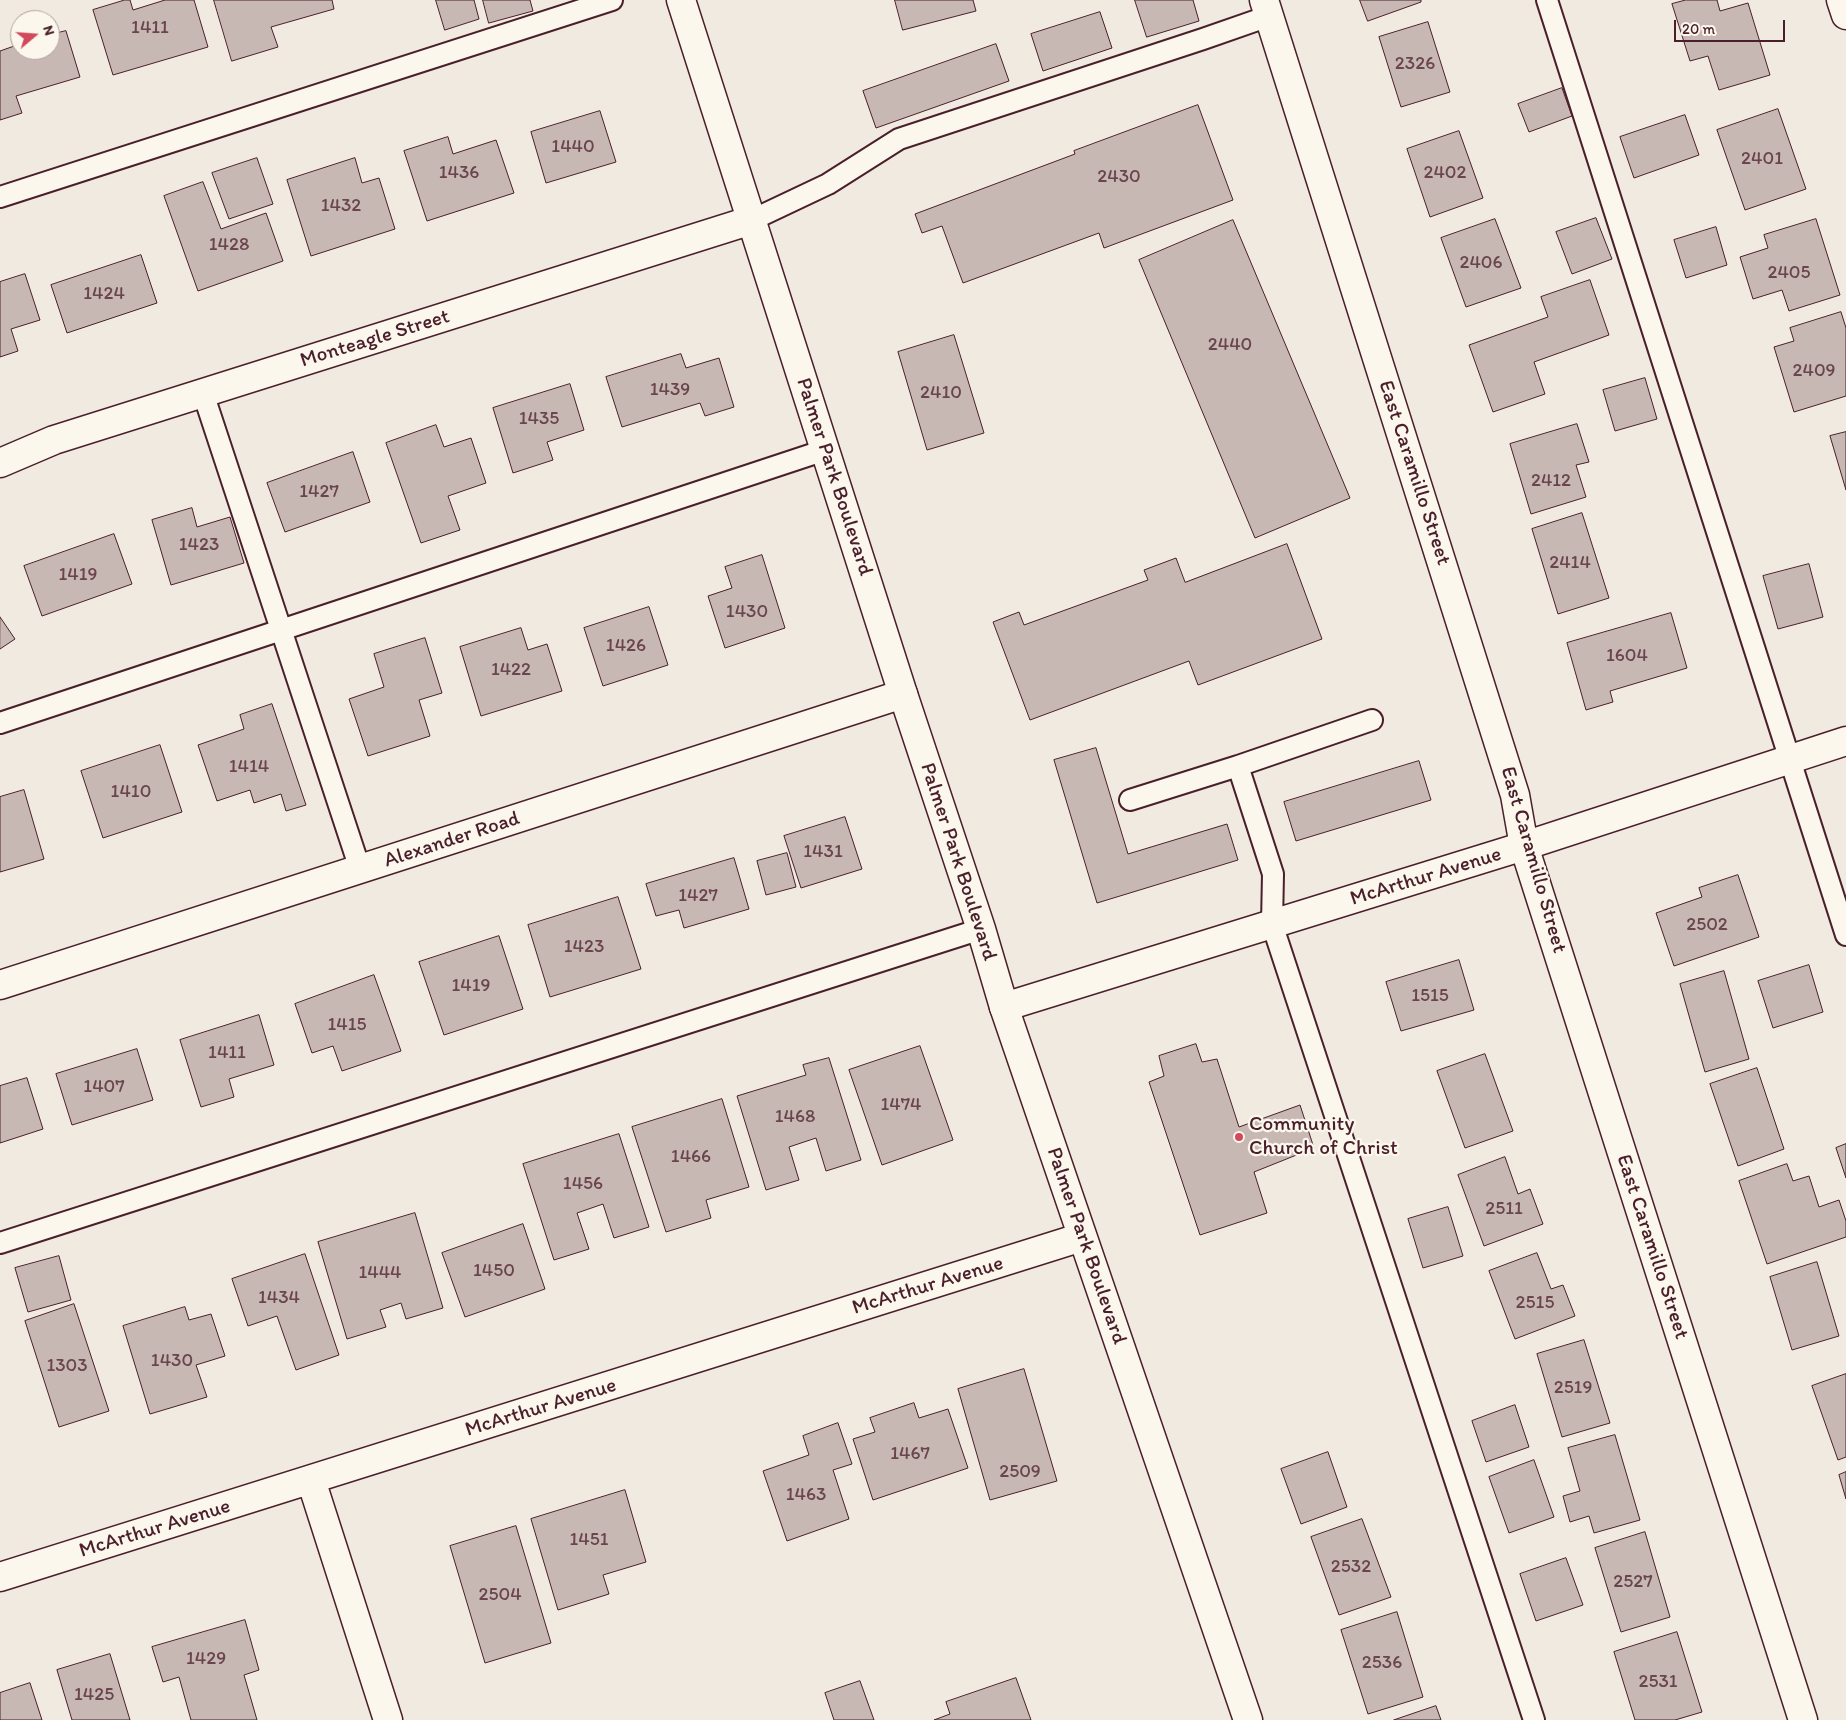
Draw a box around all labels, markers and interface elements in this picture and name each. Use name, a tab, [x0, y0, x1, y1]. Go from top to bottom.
north arrow	[10, 10, 60, 60]
scale bar	[1676, 10, 1787, 42]
house number: 1411	[131, 17, 169, 39]
text: 20 m	[1682, 20, 1715, 38]
text: N	[39, 23, 58, 38]
house number: 2326	[1395, 53, 1435, 75]
house number: 1440	[551, 136, 595, 158]
house number: 2401	[1741, 148, 1783, 170]
house number: 1436	[439, 162, 479, 184]
house number: 2402	[1423, 162, 1467, 184]
house number: 2430	[1097, 166, 1141, 188]
house number: 1432	[321, 195, 361, 217]
house number: 1428	[209, 234, 249, 256]
house number: 2406	[1459, 252, 1503, 274]
house number: 2405	[1767, 262, 1811, 284]
house number: 1424	[83, 283, 125, 305]
street label: Monteagle Street	[297, 304, 453, 374]
house number: 2440	[1208, 334, 1252, 356]
house number: 2409	[1792, 360, 1836, 382]
street label: Palmer Park Boulevard	[790, 375, 878, 579]
street label: East Caramillo Street	[1372, 377, 1456, 569]
house number: 1439	[650, 379, 690, 401]
house number: 2410	[920, 382, 962, 404]
house number: 1435	[519, 408, 559, 430]
house number: 2412	[1531, 470, 1571, 492]
house number: 1427	[299, 481, 339, 503]
house number: 1423	[179, 534, 219, 556]
house number: 2414	[1549, 552, 1591, 574]
house number: 1419	[59, 564, 97, 586]
house number: 1430	[726, 601, 768, 623]
house number: 1426	[606, 635, 646, 657]
house number: 1604	[1606, 645, 1648, 667]
house number: 1422	[491, 659, 531, 681]
house number: 1414	[229, 756, 269, 778]
street label: Palmer Park Boulevard	[914, 760, 1002, 964]
street label: East Caramillo Street	[1494, 764, 1572, 956]
house number: 1410	[111, 781, 151, 803]
street label: Alexander Road	[381, 806, 523, 874]
house number: 1431	[803, 841, 843, 863]
street label: McArthur Avenue	[1347, 842, 1505, 912]
house number: 1427	[678, 885, 718, 907]
house number: 2502	[1686, 914, 1728, 936]
house number: 1423	[564, 936, 604, 958]
house number: 1419	[452, 975, 490, 997]
house number: 1515	[1411, 985, 1449, 1007]
house number: 1415	[327, 1014, 367, 1036]
house number: 1411	[208, 1042, 246, 1064]
house number: 1407	[83, 1076, 125, 1098]
house number: 1474	[880, 1094, 922, 1116]
house number: 1468	[775, 1106, 815, 1128]
place label: Community Church of Christ	[1249, 1112, 1398, 1162]
marker: Community Church of Christ	[1233, 1131, 1245, 1143]
street label: Palmer Park Boulevard	[1040, 1144, 1132, 1348]
house number: 1466	[671, 1146, 711, 1168]
street label: East Caramillo Street	[1610, 1151, 1694, 1343]
house number: 1456	[563, 1173, 603, 1195]
house number: 2511	[1485, 1198, 1523, 1220]
street label: McArthur Avenue	[849, 1251, 1007, 1321]
house number: 1450	[473, 1260, 515, 1282]
house number: 1444	[358, 1262, 402, 1284]
house number: 1434	[258, 1287, 300, 1309]
house number: 2515	[1516, 1292, 1554, 1314]
house number: 1430	[151, 1350, 193, 1372]
house number: 1303	[46, 1355, 88, 1377]
street label: McArthur Avenue	[462, 1373, 620, 1443]
house number: 2519	[1554, 1377, 1592, 1399]
house number: 1467	[890, 1443, 930, 1465]
house number: 2509	[999, 1461, 1041, 1483]
house number: 1463	[786, 1484, 826, 1506]
street label: McArthur Avenue	[76, 1494, 234, 1564]
house number: 1451	[569, 1529, 609, 1551]
house number: 2532	[1331, 1556, 1371, 1578]
house number: 2527	[1613, 1571, 1653, 1593]
house number: 2504	[478, 1584, 522, 1606]
house number: 1429	[186, 1648, 226, 1670]
house number: 2536	[1362, 1652, 1402, 1674]
house number: 2531	[1638, 1671, 1678, 1693]
house number: 1425	[74, 1684, 114, 1706]

